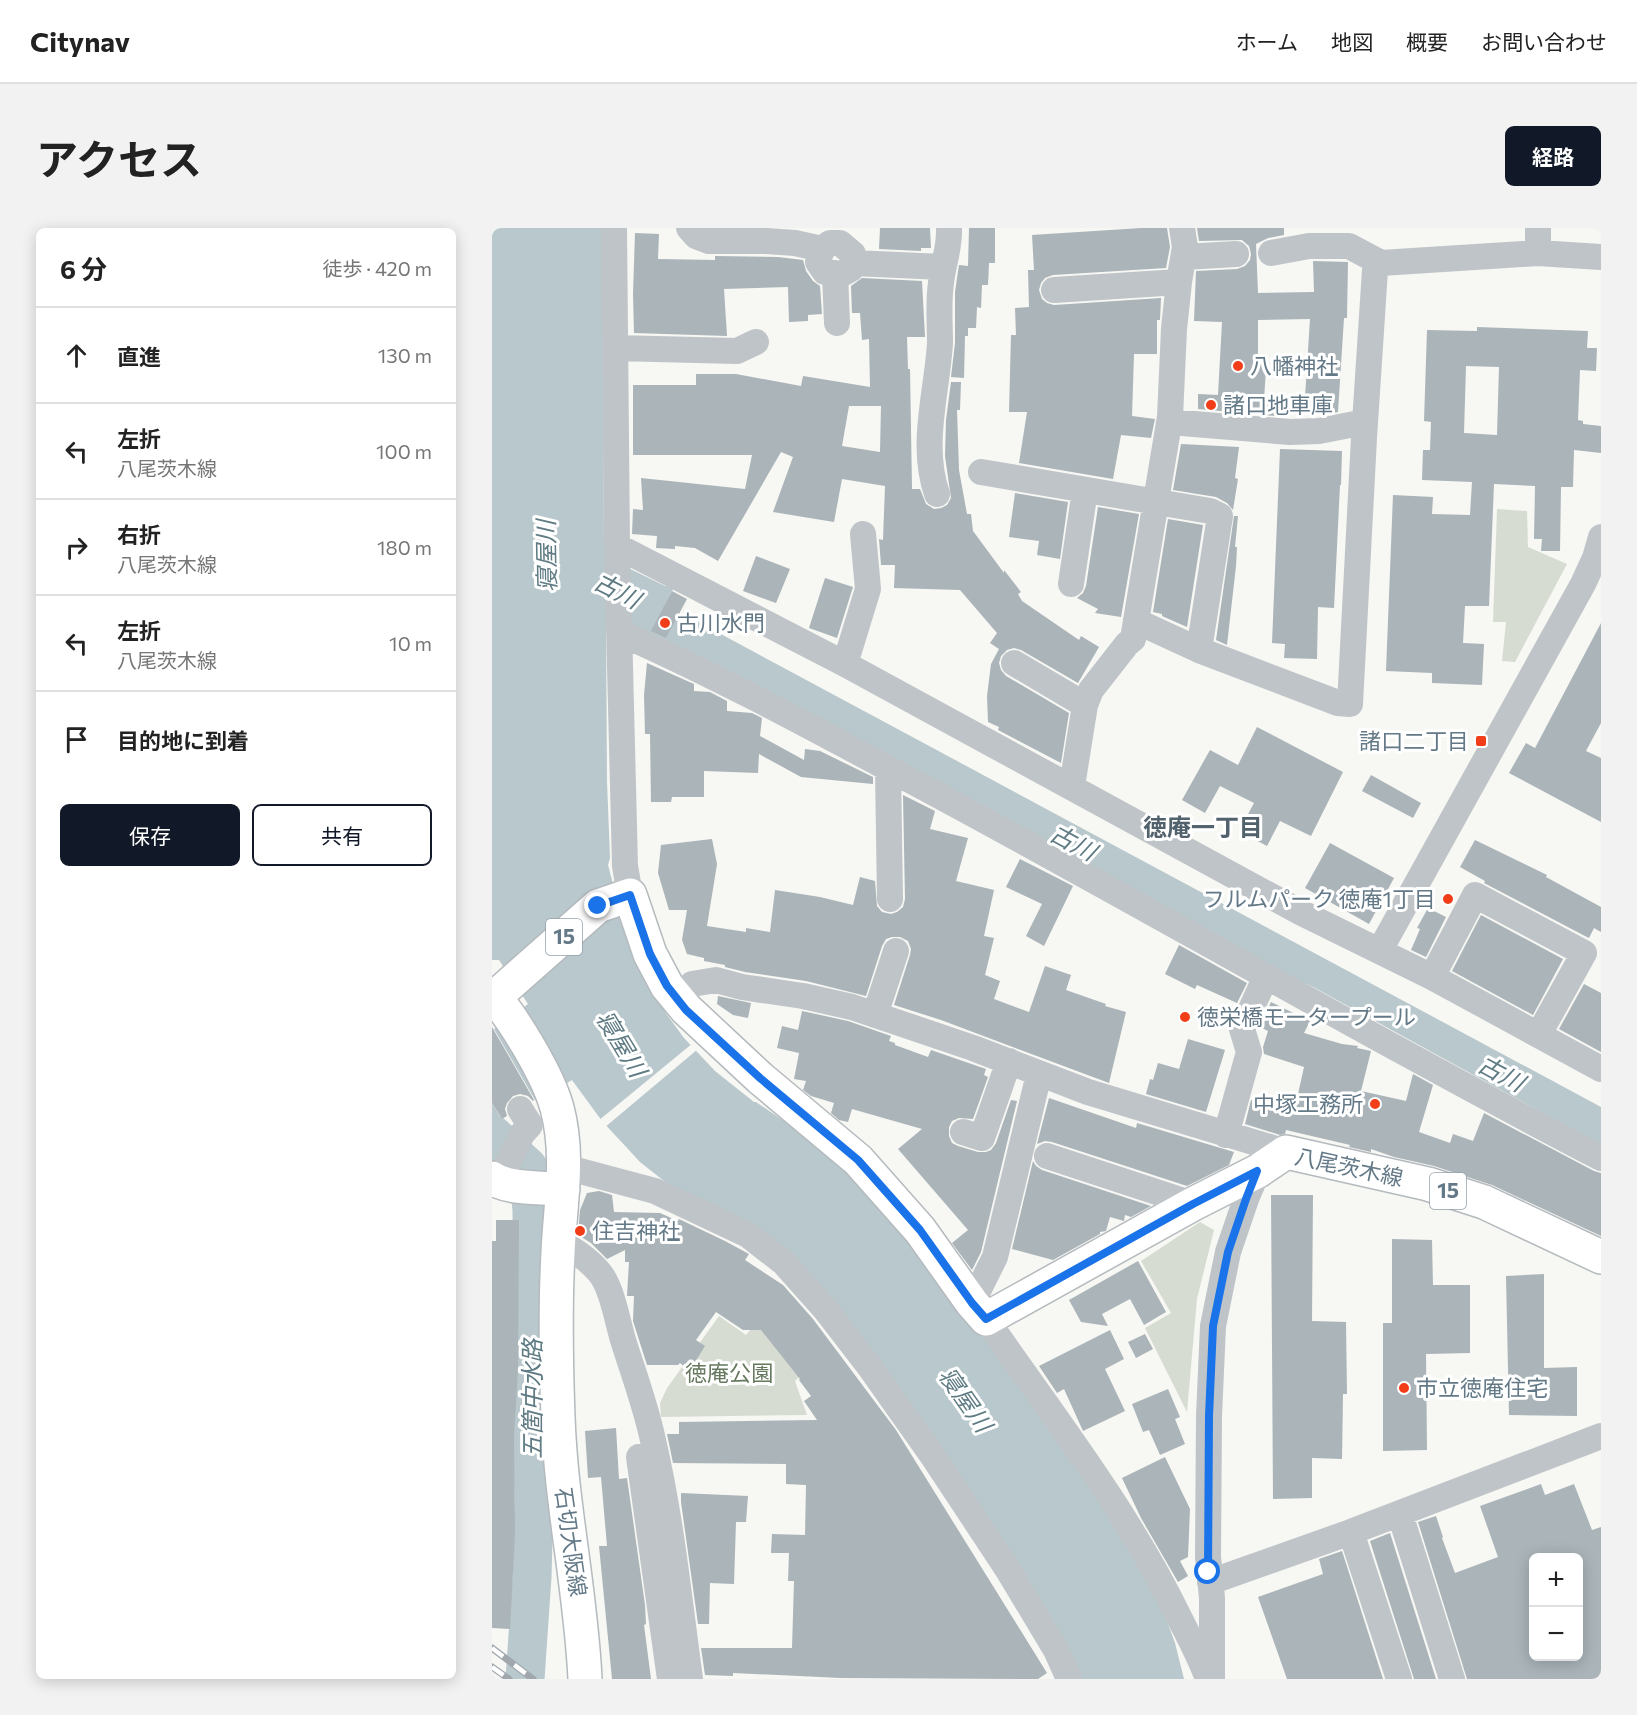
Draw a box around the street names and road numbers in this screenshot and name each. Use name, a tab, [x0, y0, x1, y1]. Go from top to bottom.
road number: 15	[546, 919, 582, 955]
street label: 八尾茨木線	[1292, 1142, 1406, 1191]
road number: 15	[1430, 1173, 1466, 1209]
street label: 石切大阪線	[550, 1486, 593, 1598]

